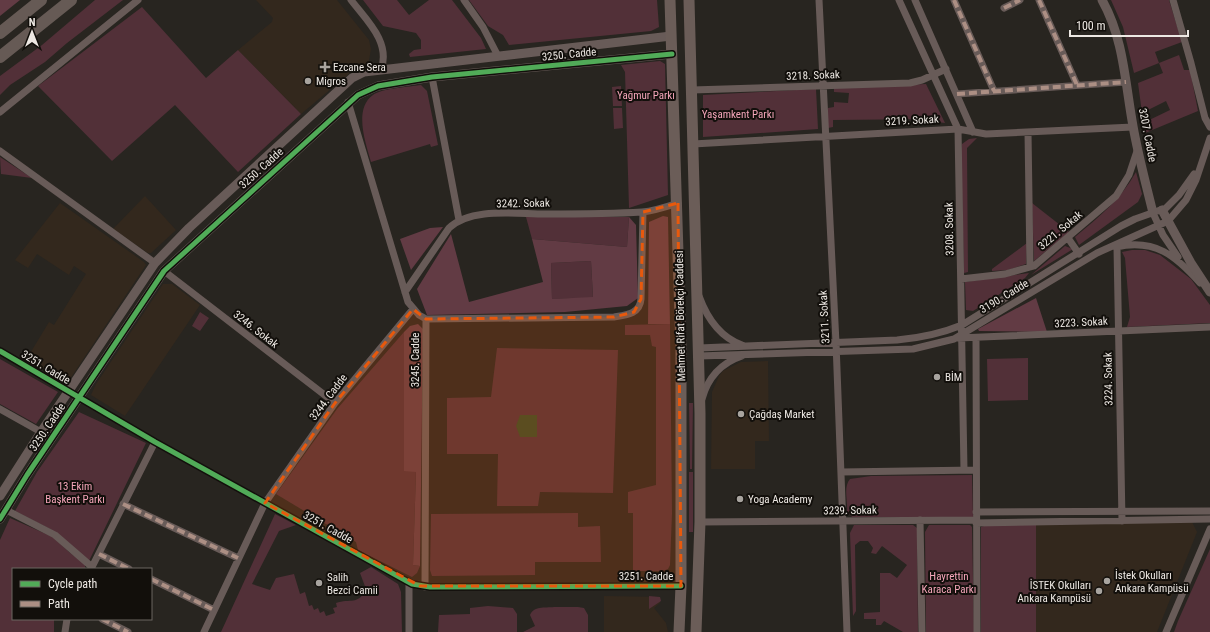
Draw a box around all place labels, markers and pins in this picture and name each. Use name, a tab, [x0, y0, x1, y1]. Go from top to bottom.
place label: Ezcane Sera	[333, 61, 386, 74]
marker: Ezcane Sera	[320, 62, 330, 72]
place label: Migros	[316, 75, 346, 88]
marker: Migros	[303, 76, 313, 86]
place label: BİM	[945, 371, 962, 384]
marker: BİM	[932, 372, 942, 382]
place label: Çağdaş Market	[749, 408, 814, 421]
marker: Çağdaş Market	[736, 409, 746, 419]
place label: Yoga Academy	[748, 493, 813, 506]
marker: Yoga Academy	[735, 494, 745, 504]
place label: İstek Okulları Ankara Kampüsü	[1115, 569, 1188, 595]
place label: Salih Bezci Camii	[327, 571, 378, 597]
marker: İstek Okulları Ankara Kampüsü	[1102, 576, 1112, 586]
marker: Salih Bezci Camii	[314, 578, 324, 588]
place label: İSTEK Okulları Ankara Kampüsü	[1018, 579, 1091, 605]
marker: İSTEK Okulları Ankara Kampüsü	[1094, 586, 1104, 596]

